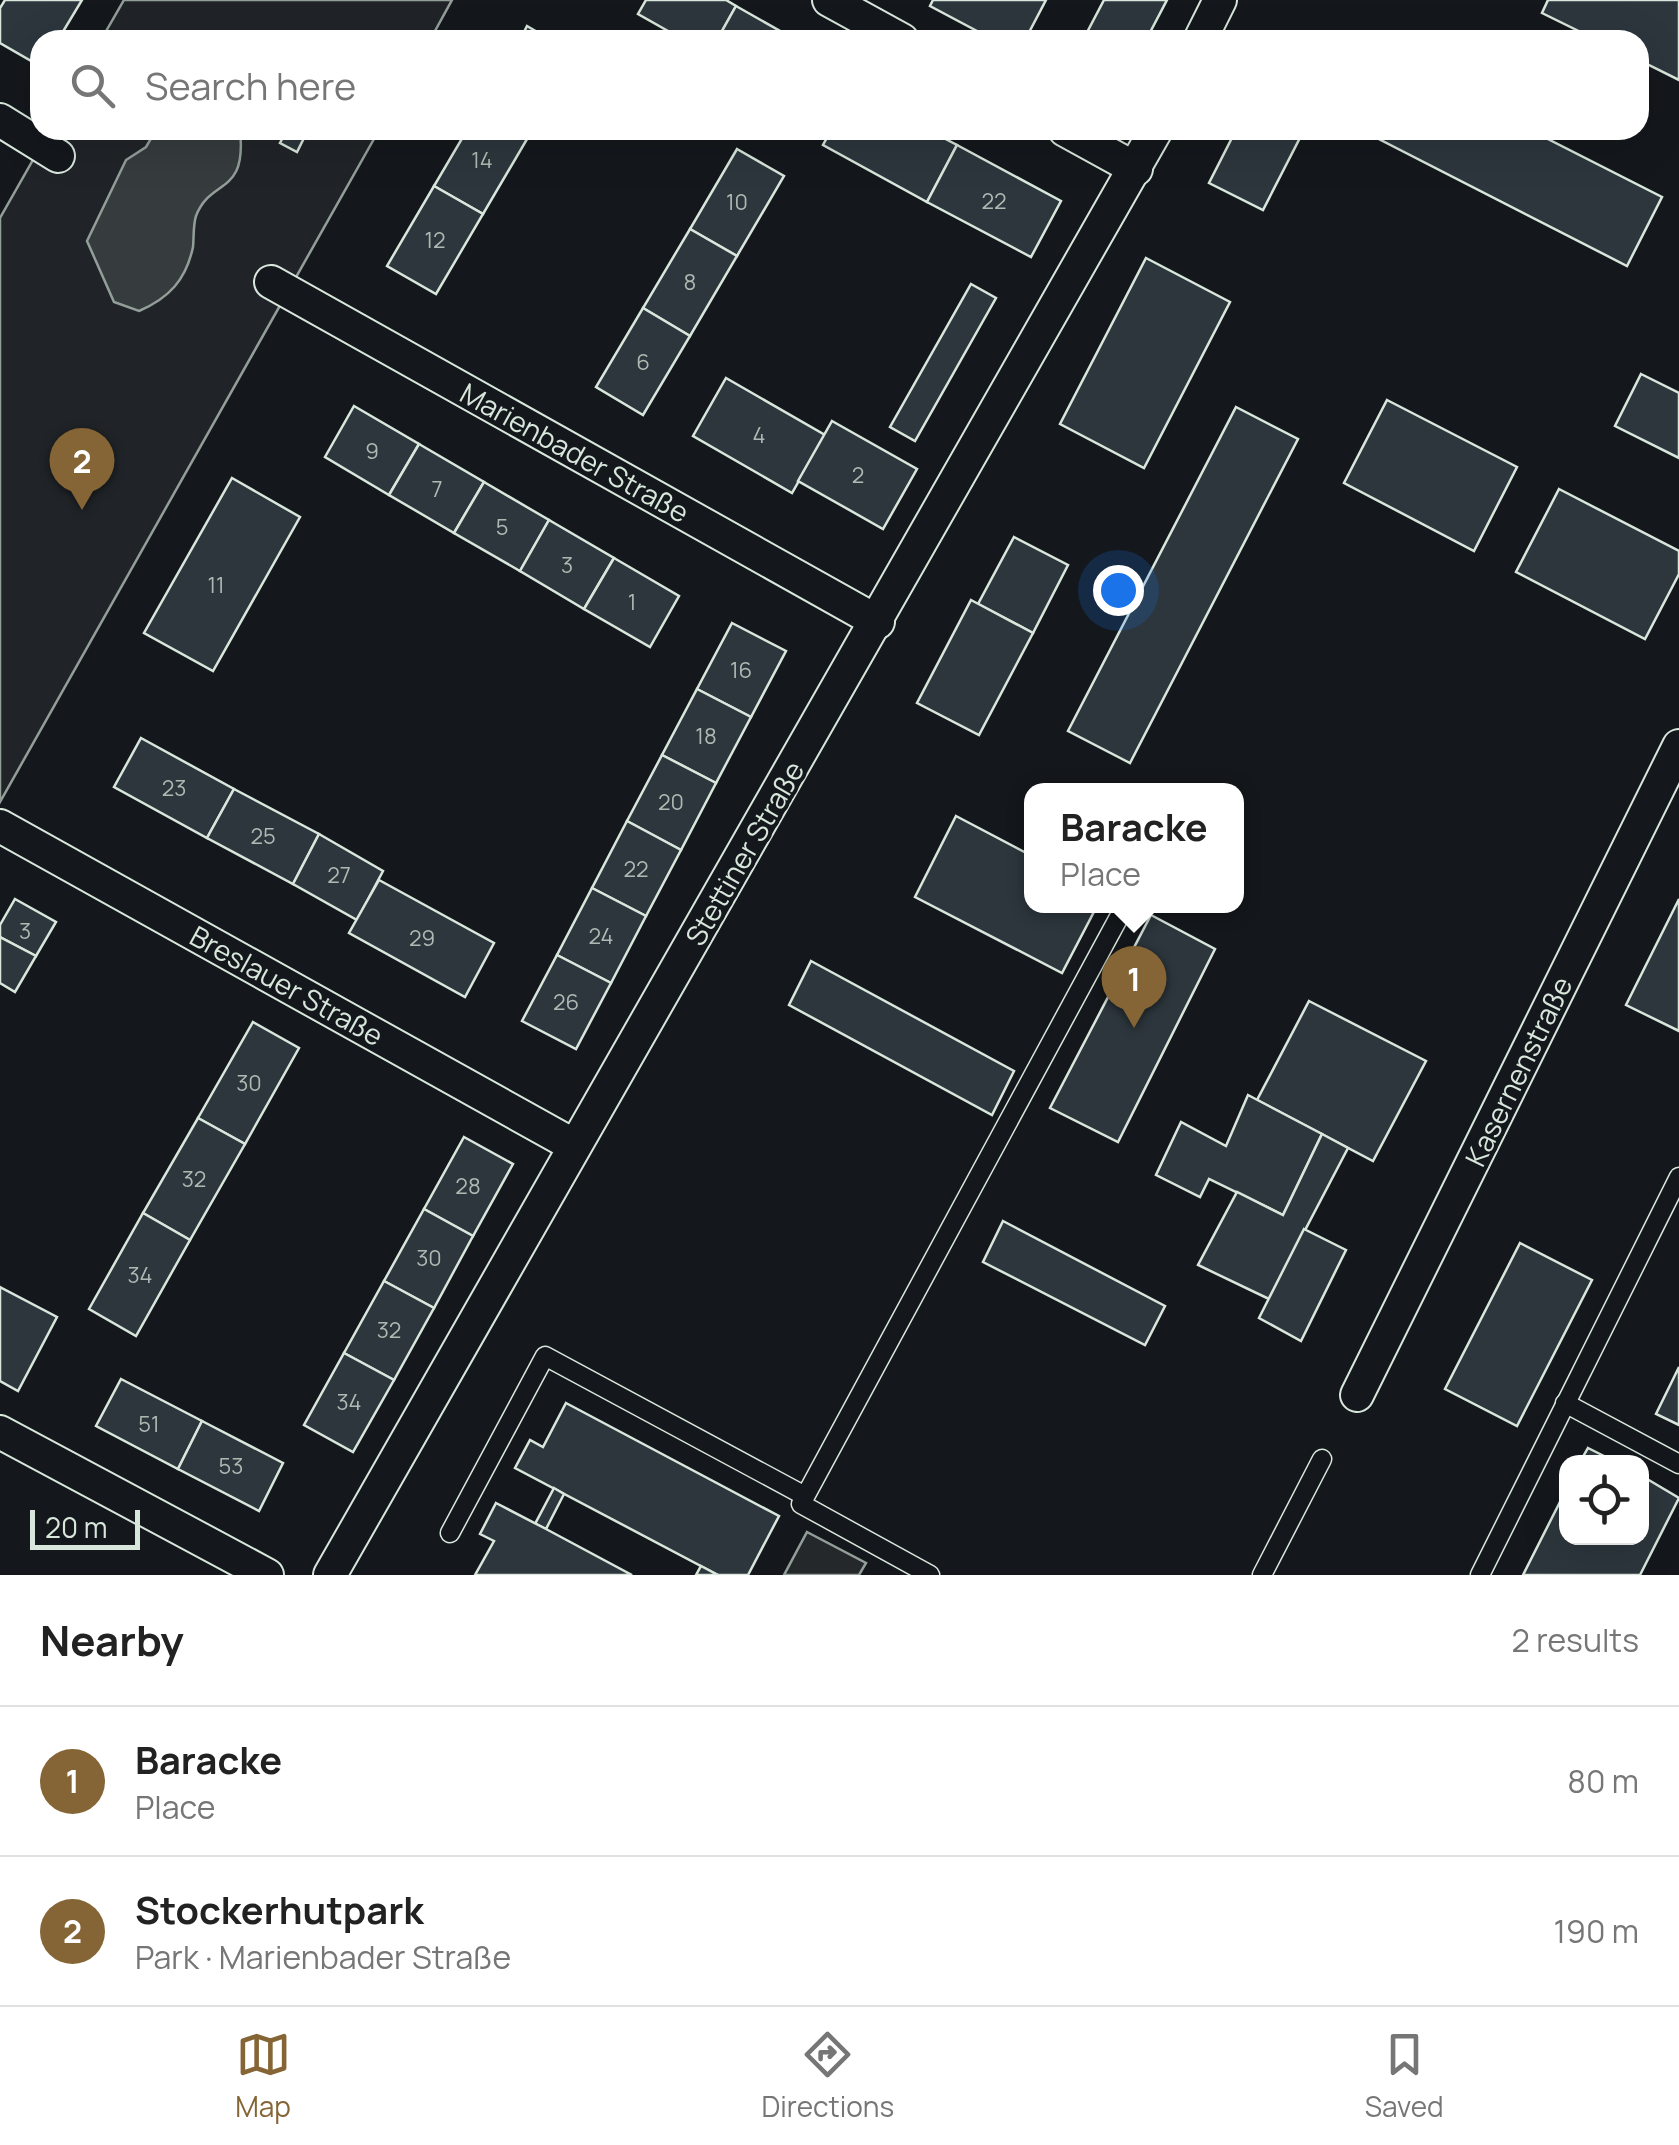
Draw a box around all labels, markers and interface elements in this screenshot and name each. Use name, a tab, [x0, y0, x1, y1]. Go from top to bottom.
search box	[30, 30, 1649, 140]
icon: search	[65, 58, 120, 113]
text: Search here	[145, 59, 356, 111]
house number: 14	[471, 145, 493, 175]
house number: 22	[981, 186, 1007, 216]
house number: 10	[726, 187, 748, 217]
house number: 12	[424, 225, 446, 255]
house number: 8	[684, 267, 696, 297]
house number: 6	[636, 347, 650, 377]
street label: Marienbader Straße	[454, 373, 696, 531]
house number: 4	[753, 420, 765, 450]
pin: 2	[49, 428, 114, 510]
house number: 9	[365, 436, 379, 466]
house number: 2	[852, 460, 864, 490]
house number: 7	[431, 474, 443, 504]
house number: 5	[496, 512, 508, 542]
house number: 3	[561, 550, 573, 580]
your location	[1093, 565, 1144, 616]
house number: 11	[207, 570, 225, 600]
house number: 1	[628, 587, 636, 617]
house number: 16	[730, 655, 752, 685]
house number: 18	[695, 721, 717, 751]
street label: Stettiner Straße	[676, 754, 812, 952]
house number: 23	[162, 773, 186, 803]
popup	[1024, 783, 1244, 913]
house number: 20	[658, 787, 684, 817]
text: Baracke	[1060, 800, 1208, 852]
house number: 25	[250, 821, 276, 851]
text: Place	[1060, 852, 1141, 896]
house number: 22	[623, 854, 649, 884]
house number: 27	[327, 860, 351, 890]
house number: 3	[19, 916, 31, 946]
street label: Breslauer Straße	[184, 916, 390, 1054]
house number: 24	[588, 921, 614, 951]
house number: 29	[409, 923, 435, 953]
pin: 1	[1102, 946, 1166, 1028]
street label: Kasernenstraße	[1456, 970, 1580, 1172]
house number: 26	[553, 987, 579, 1017]
house number: 30	[236, 1068, 262, 1098]
house number: 32	[182, 1164, 206, 1194]
house number: 28	[455, 1171, 481, 1201]
house number: 30	[416, 1243, 442, 1273]
house number: 34	[127, 1260, 153, 1290]
house number: 32	[377, 1315, 401, 1345]
house number: 34	[336, 1387, 362, 1417]
house number: 51	[138, 1409, 160, 1439]
house number: 53	[219, 1451, 243, 1481]
map controls	[1559, 1455, 1649, 1545]
button: locate	[1559, 1455, 1649, 1545]
scale bar	[30, 1505, 140, 1550]
text: 20 m	[45, 1508, 107, 1546]
text: Nearby	[40, 1611, 184, 1669]
text: 2 results	[1512, 1618, 1639, 1662]
text: Baracke	[135, 1733, 282, 1785]
text: 1	[65, 1759, 80, 1803]
text: 80 m	[1567, 1759, 1639, 1803]
text: Place	[135, 1785, 216, 1829]
text: Stockerhutpark	[135, 1883, 424, 1935]
text: 2	[63, 1909, 82, 1953]
text: 190 m	[1554, 1909, 1639, 1953]
text: Park · Marienbader Straße	[135, 1935, 511, 1979]
tab: Map	[235, 2027, 291, 2125]
tab: Directions	[762, 2027, 894, 2125]
tab: Saved	[1365, 2027, 1444, 2125]

